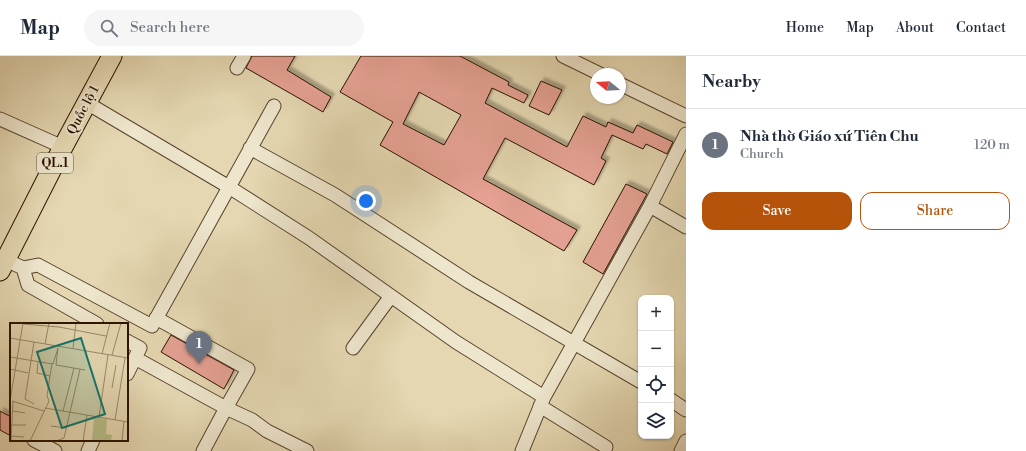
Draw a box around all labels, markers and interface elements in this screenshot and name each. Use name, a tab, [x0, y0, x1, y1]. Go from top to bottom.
search box	[84, 10, 364, 46]
text: Map	[20, 16, 60, 40]
icon: search	[98, 17, 120, 39]
text: Search here	[130, 18, 210, 37]
text: Home	[786, 19, 824, 37]
text: Map	[846, 19, 874, 37]
text: About	[896, 19, 934, 37]
text: Contact	[956, 19, 1006, 37]
north arrow	[590, 68, 626, 104]
text: Nearby	[702, 71, 761, 93]
street label: Quốc lộ 1	[63, 82, 103, 137]
text: Nhà thờ Giáo xứ Tiên Chu	[740, 127, 919, 146]
text: 1	[712, 137, 718, 153]
text: 120 m	[974, 137, 1010, 153]
text: Church	[740, 146, 784, 162]
road number: QL.1	[37, 153, 73, 173]
your location	[356, 191, 376, 211]
button: Save	[702, 192, 852, 230]
button: Share	[860, 192, 1010, 230]
map controls	[638, 295, 674, 439]
button: +	[638, 295, 674, 331]
inset map	[10, 323, 128, 441]
pin: 1	[186, 331, 212, 364]
button: −	[638, 331, 674, 367]
button: locate	[638, 367, 674, 403]
button: layers	[638, 403, 674, 439]

